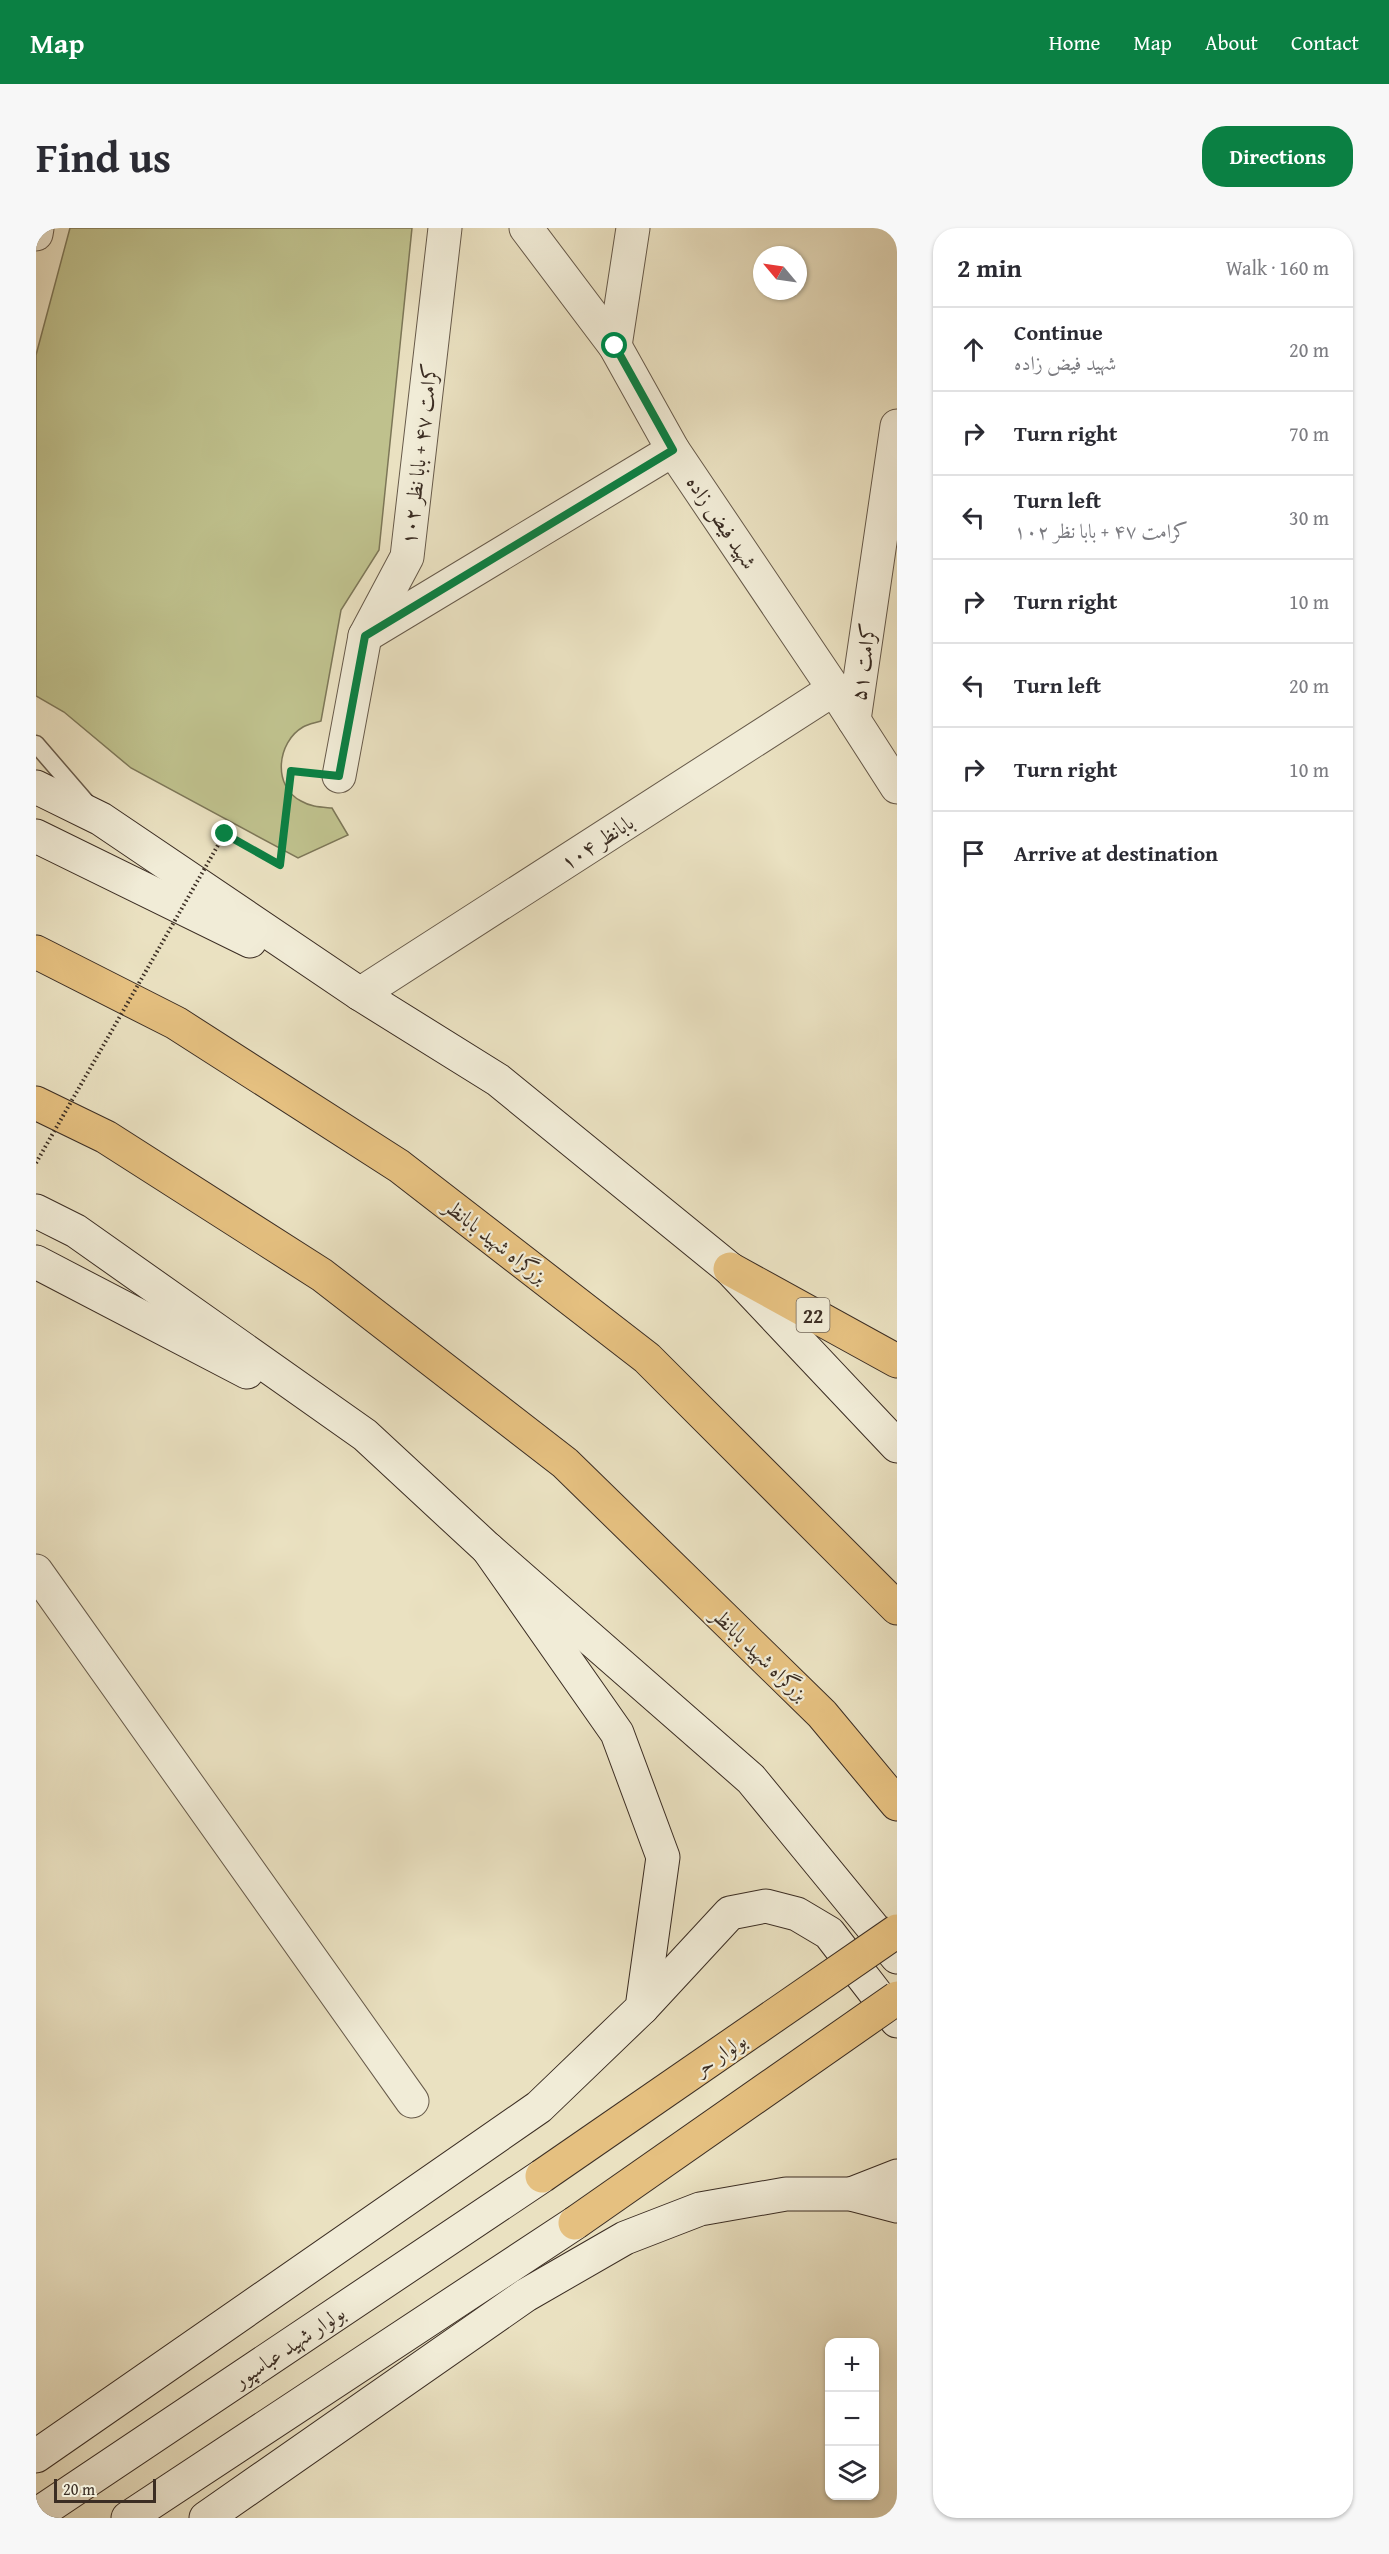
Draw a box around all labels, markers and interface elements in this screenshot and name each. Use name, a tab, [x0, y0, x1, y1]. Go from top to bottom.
text: Map	[30, 22, 84, 63]
text: Home	[1049, 27, 1100, 58]
text: Map	[1133, 27, 1172, 58]
text: About	[1205, 27, 1258, 58]
text: Contact	[1291, 27, 1359, 58]
text: Find us	[36, 126, 171, 187]
button: Directions	[1202, 126, 1353, 187]
north arrow	[753, 246, 807, 300]
text: 2 min	[957, 248, 1022, 287]
text: Walk · 160 m	[1226, 253, 1329, 282]
text: Continue	[1014, 316, 1103, 348]
route start	[601, 332, 627, 358]
icon: ahead	[957, 333, 990, 366]
text: 20 m	[1289, 335, 1329, 364]
text: شهید فیض زاده	[1014, 348, 1116, 377]
street label: کرامت ۴۷ + بابا نظر ۱۰۲	[392, 361, 446, 547]
icon: right	[957, 417, 990, 450]
text: Turn right	[1014, 417, 1117, 449]
text: 70 m	[1289, 419, 1329, 448]
street label: شهید فیض زاده	[679, 469, 765, 575]
text: Turn left	[1014, 484, 1101, 516]
icon: left	[957, 501, 990, 534]
text: 30 m	[1289, 503, 1329, 532]
text: کرامت ۴۷ + بابا نظر ۱۰۲	[1014, 516, 1188, 545]
icon: right	[957, 585, 990, 618]
text: Turn right	[1014, 585, 1117, 617]
text: 10 m	[1289, 587, 1329, 616]
street label: کرامت ۵۱	[842, 621, 884, 703]
icon: left	[957, 669, 990, 702]
text: Turn left	[1014, 669, 1101, 701]
text: 20 m	[1289, 671, 1329, 700]
icon: right	[957, 753, 990, 786]
text: Turn right	[1014, 753, 1117, 785]
text: 10 m	[1289, 755, 1329, 784]
street label: بابانظر ۱۰۴	[554, 807, 640, 877]
route end	[211, 820, 237, 846]
icon: arrive	[957, 837, 990, 870]
text: Arrive at destination	[1014, 837, 1218, 869]
street label: بزرگراه شهید بابانظر	[436, 1189, 555, 1291]
road number: 22	[796, 1298, 830, 1332]
street label: بزرگراه شهید بابانظر	[703, 1598, 815, 1708]
street label: بولوار حر	[686, 2025, 753, 2085]
street label: بولوار شهید عباسپور	[225, 2297, 351, 2396]
map controls	[825, 2338, 879, 2500]
button: +	[825, 2338, 879, 2392]
button: −	[825, 2392, 879, 2446]
button: layers	[825, 2446, 879, 2500]
scale bar	[54, 2476, 156, 2504]
text: 20 m	[63, 2477, 95, 2501]

